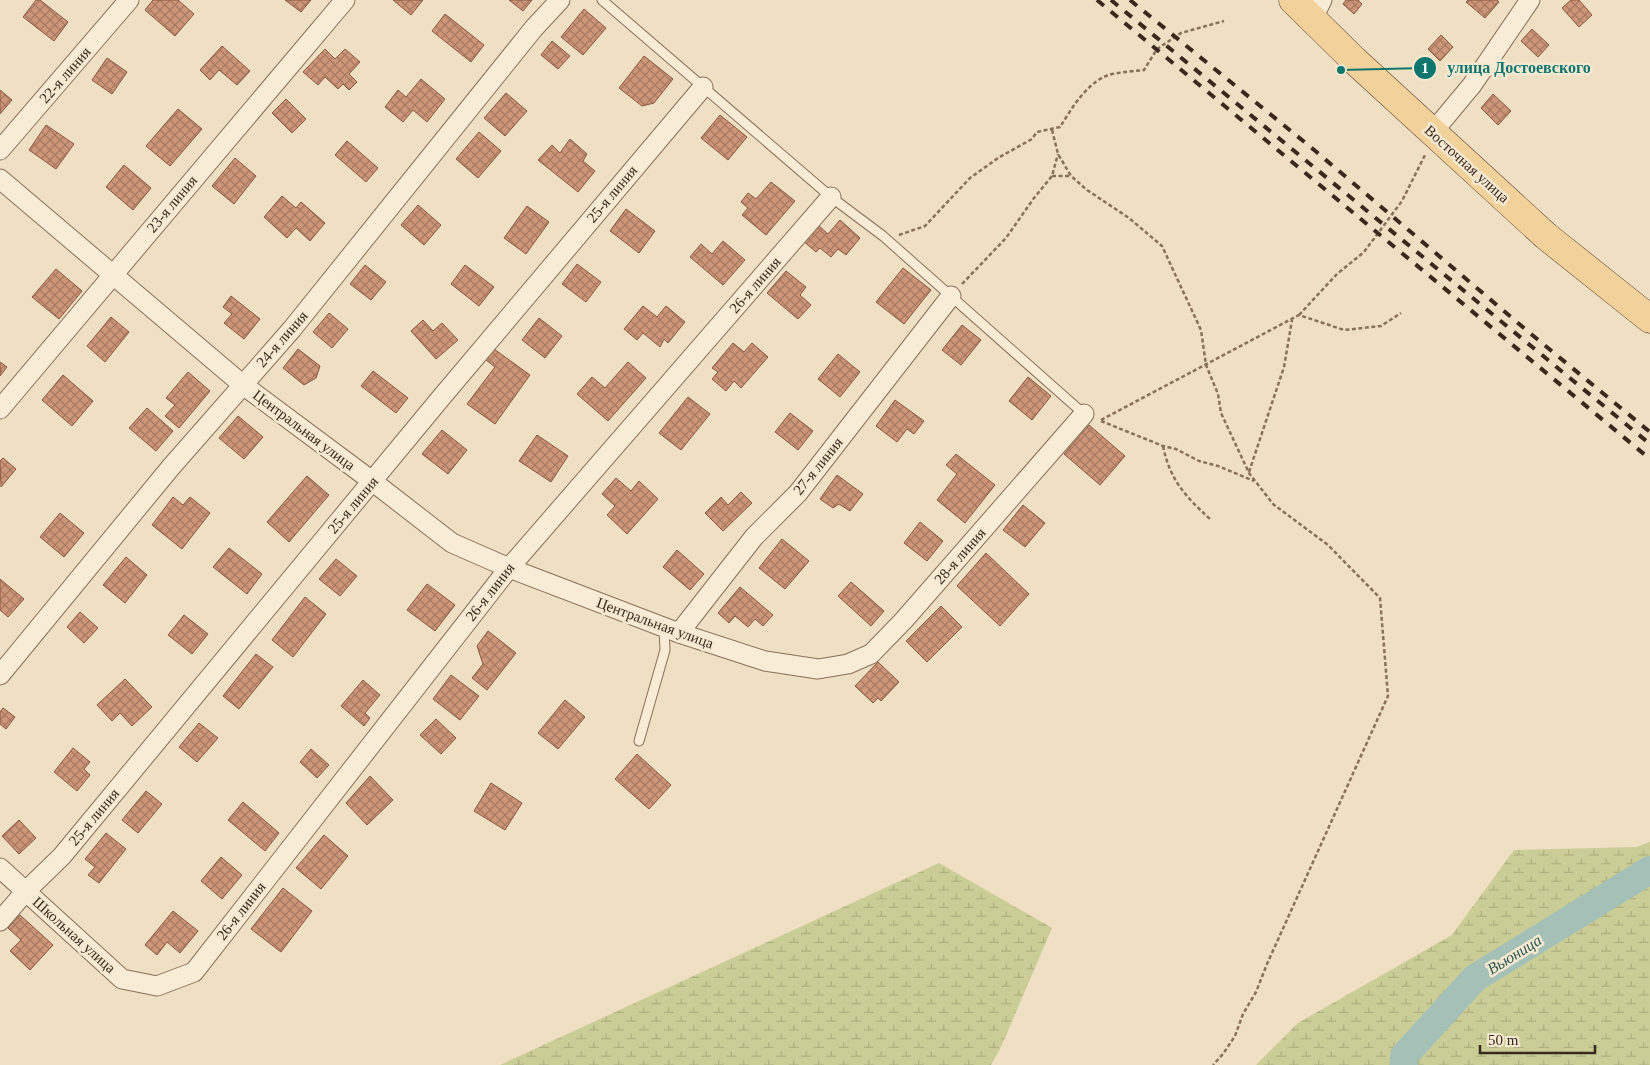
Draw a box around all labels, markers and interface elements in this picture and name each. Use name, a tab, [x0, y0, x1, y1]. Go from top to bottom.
street label: 22-я линия	[36, 44, 94, 106]
callout: улица Достоевского	[1413, 52, 1601, 83]
text: улица Достоевского	[1447, 59, 1591, 77]
text: 1	[1421, 60, 1429, 76]
street label: Восточная улица	[1422, 122, 1513, 206]
street label: 25-я линия	[584, 162, 640, 226]
street label: 23-я линия	[144, 172, 200, 236]
street label: 26-я линия	[726, 254, 784, 316]
street label: 24-я линия	[253, 308, 311, 370]
street label: Центральная улица	[250, 387, 358, 474]
street label: 27-я линия	[790, 434, 846, 498]
street label: 25-я линия	[325, 473, 381, 537]
street label: 28-я линия	[931, 525, 989, 587]
street label: 26-я линия	[462, 560, 518, 624]
street label: Центральная улица	[594, 594, 716, 652]
street label: 25-я линия	[66, 785, 122, 849]
street label: 26-я линия	[213, 879, 269, 943]
street label: Школьная улица	[29, 894, 119, 977]
water label: Вьюница	[1484, 931, 1545, 979]
scale bar	[1480, 1022, 1595, 1054]
text: 50 m	[1488, 1032, 1519, 1048]

